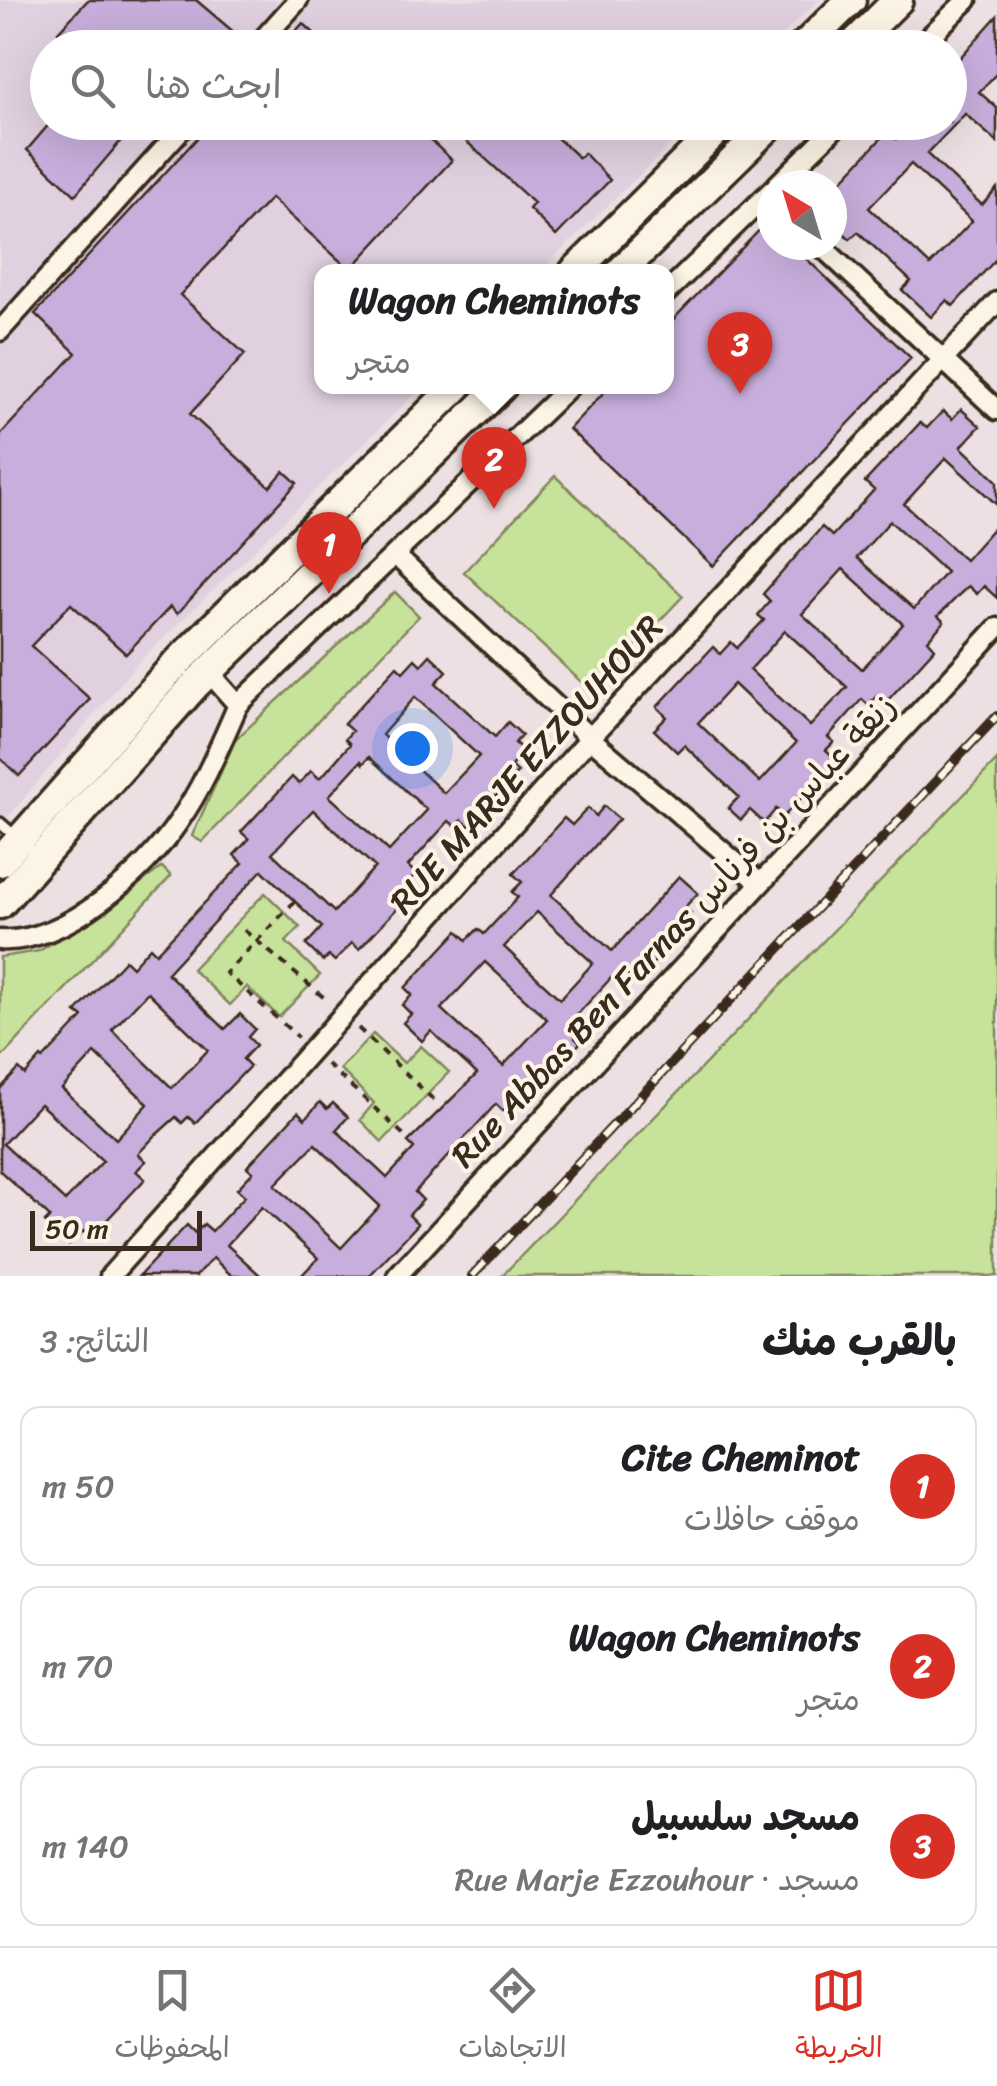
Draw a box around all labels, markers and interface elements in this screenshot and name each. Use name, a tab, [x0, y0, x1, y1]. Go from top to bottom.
search box	[30, 30, 967, 140]
text: ابحث هنا	[145, 52, 282, 119]
icon: search	[65, 58, 120, 113]
north arrow	[757, 170, 847, 260]
popup	[314, 264, 674, 394]
text: Wagon Cheminots	[348, 267, 640, 334]
pin: 3	[708, 312, 772, 394]
text: متجر	[348, 334, 411, 391]
pin: 2	[462, 426, 526, 509]
pin: 1	[296, 512, 362, 594]
street label: RUE MARJE EZZOUHOUR	[373, 599, 679, 929]
street label: Rue Abbas Ben Farnas زنقة عباس بن فرناس	[435, 677, 911, 1183]
your location	[387, 723, 438, 774]
text: 50 m	[45, 1204, 109, 1253]
scale bar	[30, 1206, 202, 1250]
text: بالقرب منك	[762, 1304, 957, 1378]
text: النتائج: 3	[40, 1313, 149, 1370]
text: Cite Cheminot	[622, 1424, 860, 1491]
text: 50 m	[42, 1458, 115, 1515]
text: 1	[916, 1458, 929, 1515]
text: موقف حافلات	[684, 1491, 860, 1548]
text: Wagon Cheminots	[569, 1604, 860, 1671]
text: 70 m	[42, 1638, 113, 1695]
text: 2	[913, 1638, 932, 1695]
text: متجر	[797, 1671, 860, 1728]
text: مسجد سلسبيل	[631, 1784, 860, 1851]
text: 140 m	[42, 1818, 129, 1875]
text: 3	[914, 1818, 931, 1875]
text: مسجد · Rue Marje Ezzouhour	[455, 1851, 860, 1908]
tab: المحفوظات	[114, 1963, 230, 2072]
tab: الاتجاهات	[458, 1963, 567, 2072]
tab: الخريطة	[795, 1963, 883, 2072]

